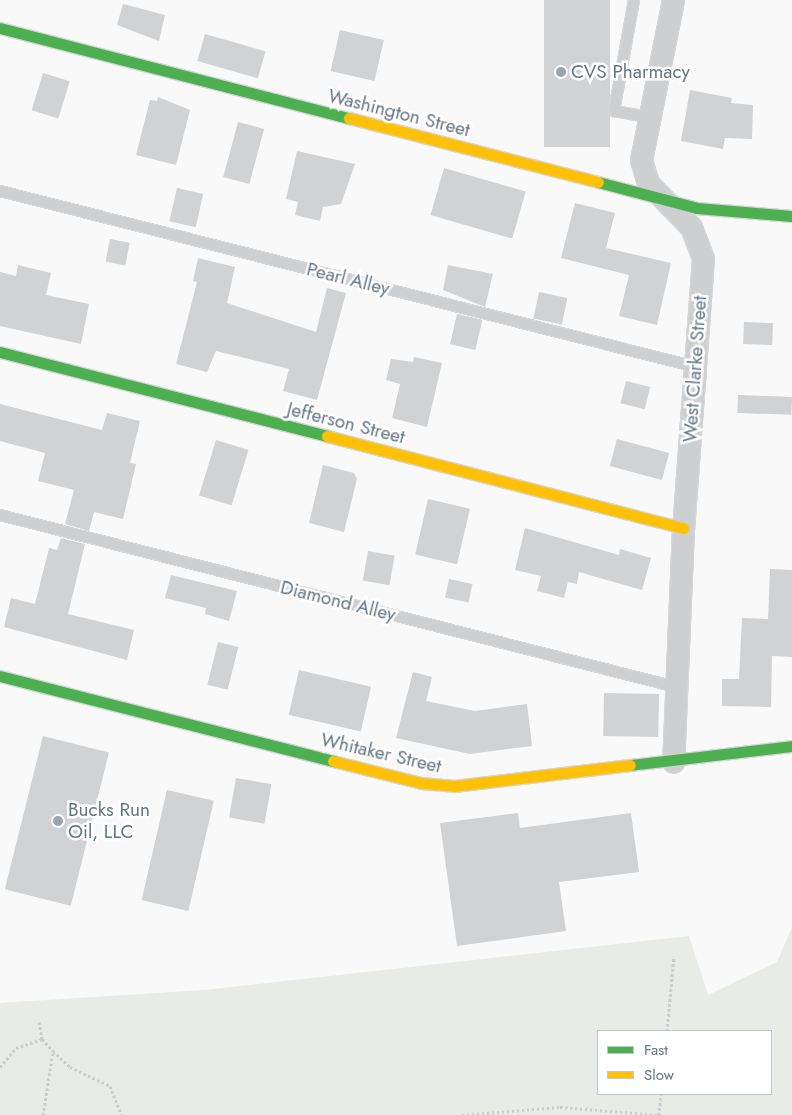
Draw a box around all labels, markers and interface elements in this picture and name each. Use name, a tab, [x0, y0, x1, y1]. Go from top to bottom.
place label: CVS Pharmacy	[571, 61, 690, 83]
marker: CVS Pharmacy	[555, 66, 567, 78]
street label: Washington Street	[326, 84, 472, 142]
street label: Pearl Alley	[304, 258, 392, 300]
street label: West Clarke Street	[679, 295, 711, 443]
street label: Jefferson Street	[285, 397, 407, 449]
street label: Diamond Alley	[278, 576, 398, 626]
street label: Whitaker Street	[319, 728, 443, 778]
place label: Bucks Run Oil, LLC	[68, 799, 150, 843]
marker: Bucks Run Oil, LLC	[52, 815, 64, 827]
legend	[597, 1030, 772, 1095]
text: Fast	[644, 1039, 668, 1061]
text: Slow	[644, 1064, 674, 1086]

